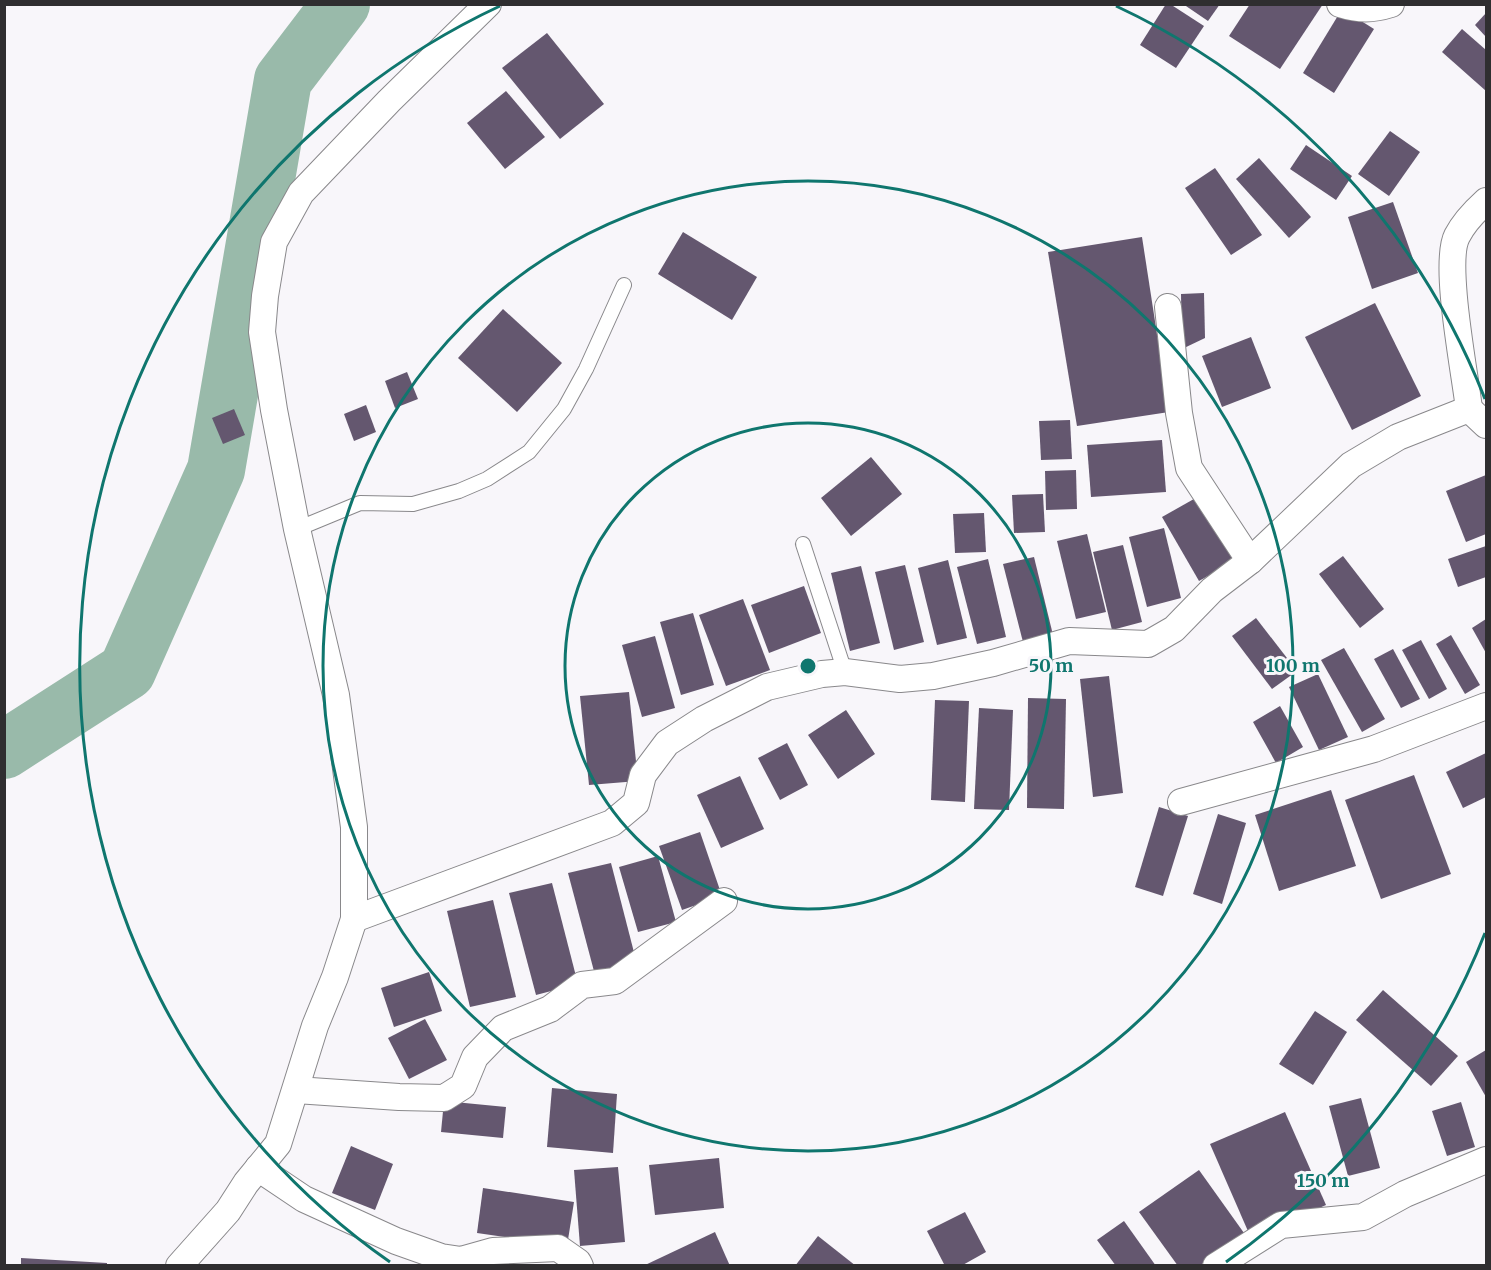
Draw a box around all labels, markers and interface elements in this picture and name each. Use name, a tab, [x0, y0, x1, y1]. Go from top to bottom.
text: 50 m	[1029, 654, 1073, 677]
text: 100 m	[1266, 654, 1320, 677]
centre of rings	[798, 656, 818, 676]
text: 150 m	[1297, 1169, 1349, 1192]

